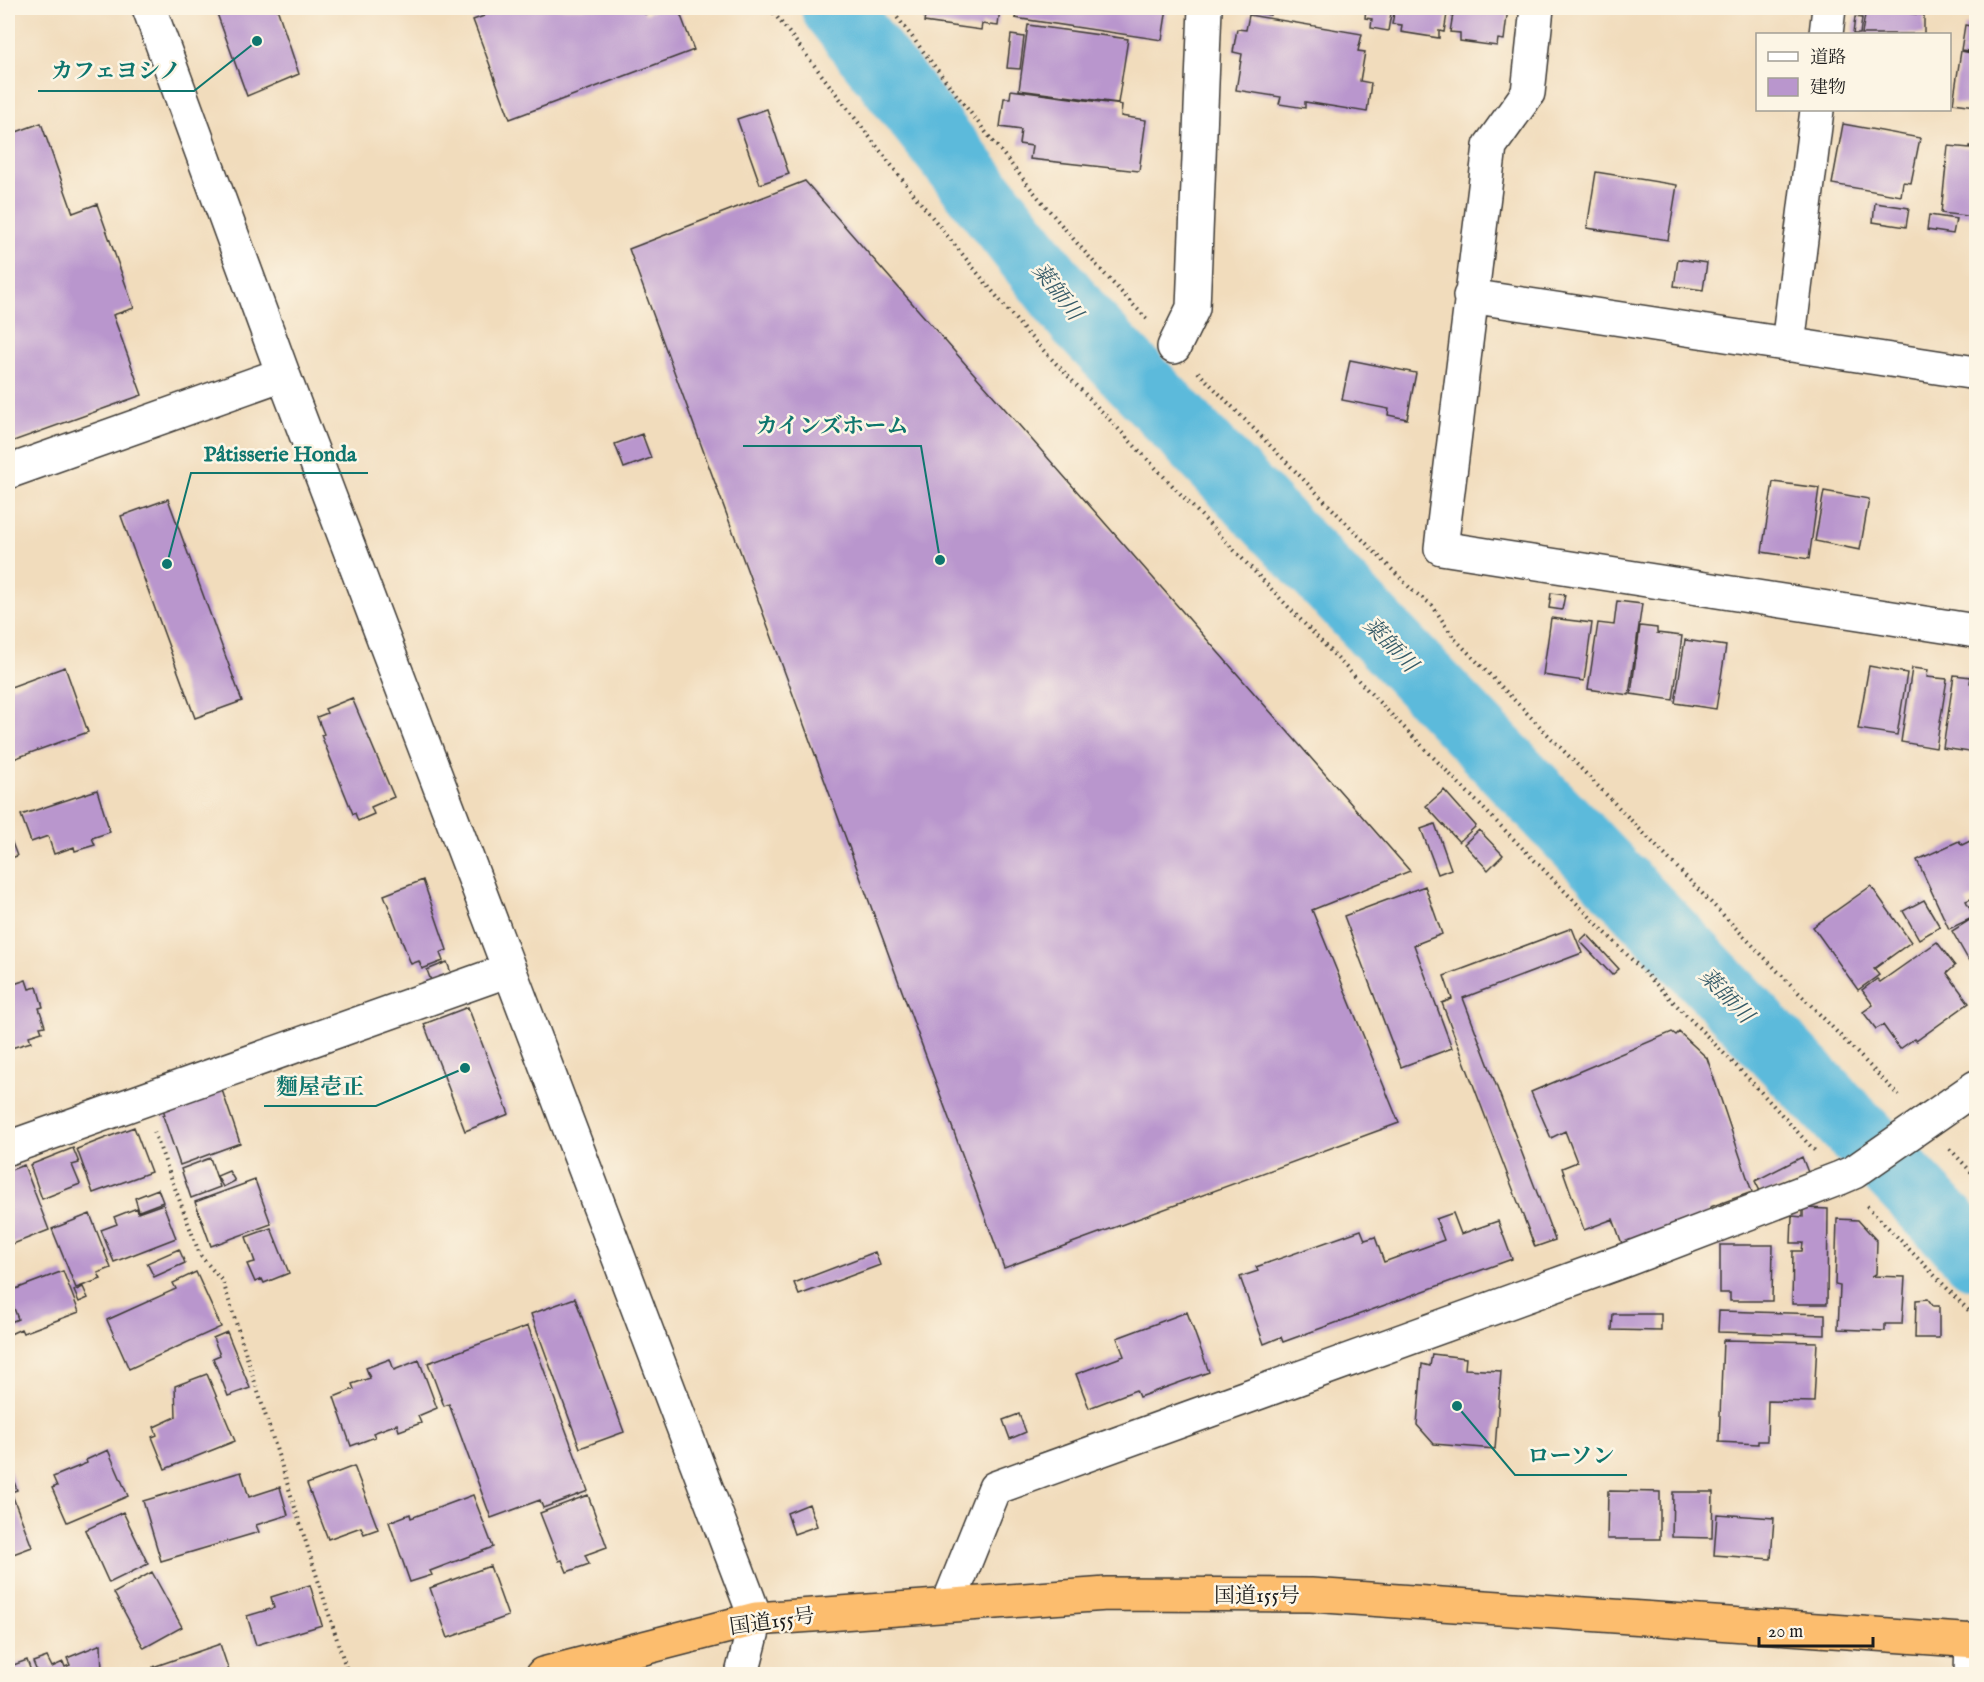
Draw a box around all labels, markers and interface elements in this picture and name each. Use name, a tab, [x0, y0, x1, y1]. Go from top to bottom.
legend	[1756, 33, 1951, 111]
text: 道路	[1810, 47, 1846, 70]
callout: カフェヨシノ	[38, 51, 194, 91]
text: カフェヨシノ	[51, 58, 181, 86]
text: 建物	[1810, 77, 1846, 100]
water label: 薬師川	[1025, 258, 1089, 328]
callout: カインズホーム	[743, 406, 921, 446]
text: カインズホーム	[756, 413, 908, 441]
callout: Pâtisserie Honda	[191, 433, 368, 473]
text: Pâtisserie Honda	[203, 441, 357, 469]
water label: 薬師川	[1357, 612, 1424, 680]
water label: 薬師川	[1693, 963, 1760, 1031]
callout: 麵屋壱正	[264, 1066, 376, 1106]
text: 麵屋壱正	[276, 1074, 364, 1102]
callout: ローソン	[1515, 1435, 1627, 1475]
text: ローソン	[1527, 1443, 1615, 1471]
street label: 国道155号	[1214, 1583, 1300, 1610]
street label: 国道155号	[728, 1603, 817, 1642]
scale bar	[1759, 1610, 1873, 1648]
text: 20 m	[1768, 1621, 1803, 1644]

